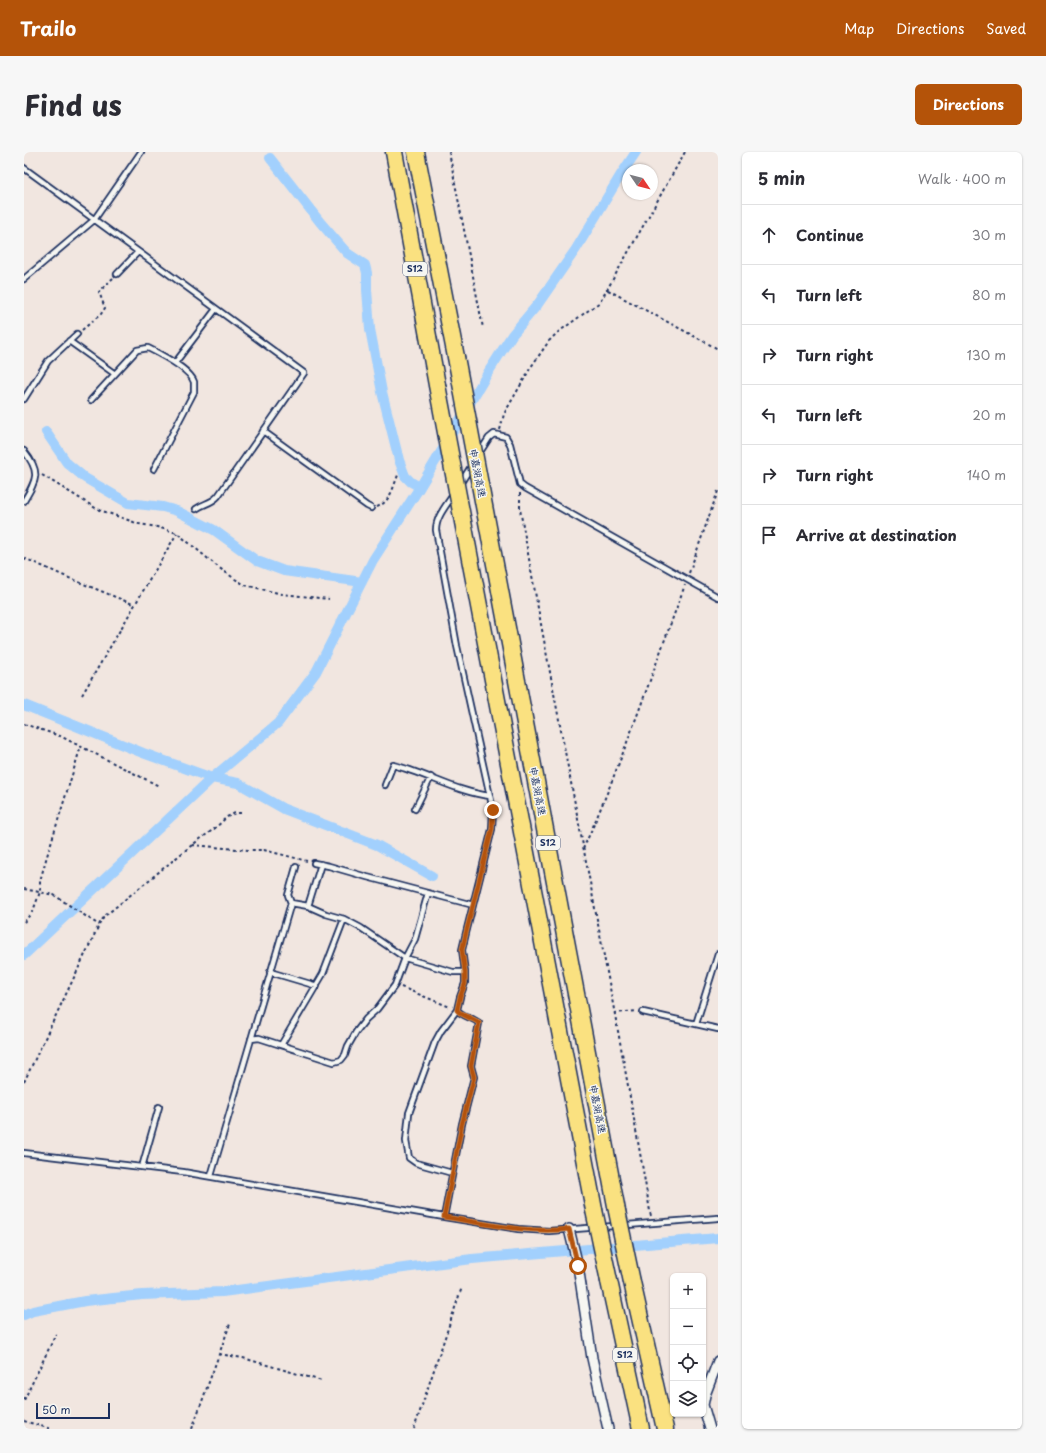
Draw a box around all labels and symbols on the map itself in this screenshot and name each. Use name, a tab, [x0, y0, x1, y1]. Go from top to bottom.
north arrow	[622, 164, 658, 200]
road number: S12	[403, 262, 427, 276]
street label: 申嘉湖高速	[466, 447, 491, 499]
street label: 申嘉湖高速	[526, 765, 551, 817]
route end	[484, 801, 502, 819]
road number: S12	[536, 836, 560, 850]
street label: 申嘉湖高速	[586, 1083, 611, 1135]
route start	[569, 1257, 587, 1275]
road number: S12	[613, 1348, 637, 1362]
scale bar	[36, 1401, 110, 1420]

